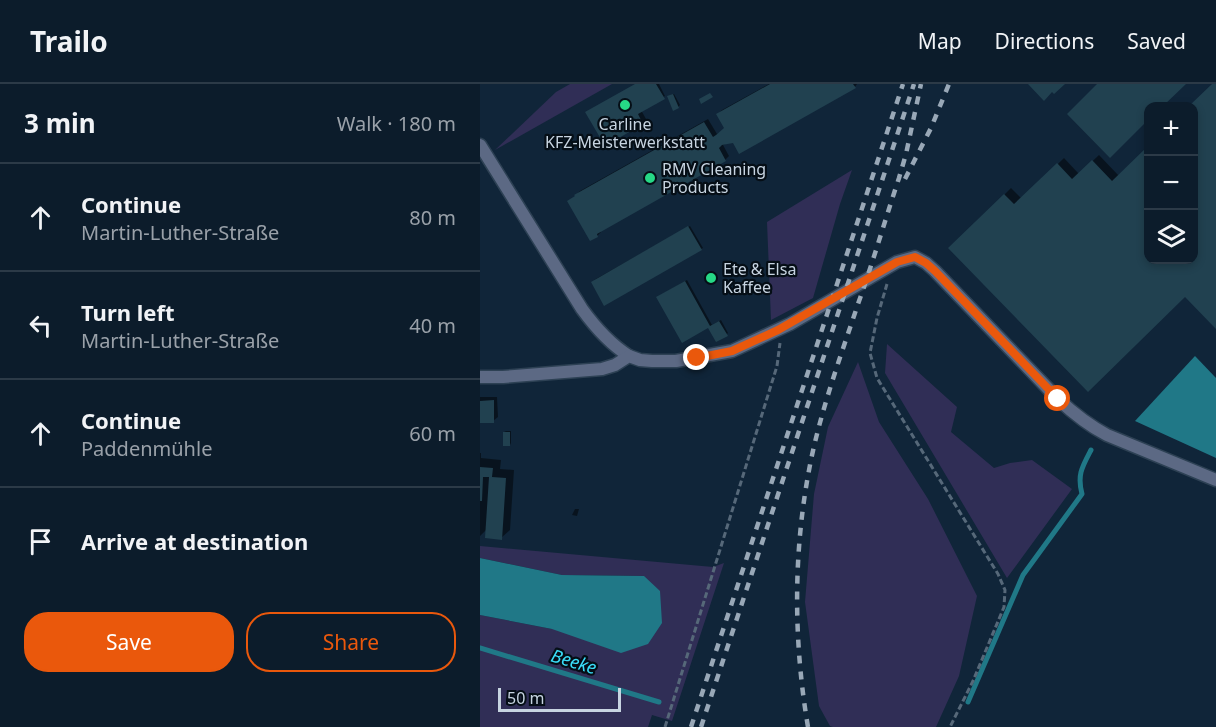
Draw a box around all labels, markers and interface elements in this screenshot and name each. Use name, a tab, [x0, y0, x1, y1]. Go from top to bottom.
text: Trailo	[30, 22, 108, 60]
text: Map	[918, 27, 962, 55]
text: Directions	[995, 27, 1094, 55]
text: Saved	[1127, 27, 1186, 55]
marker: Carline KFZ-Meisterwerkstatt	[618, 98, 632, 112]
map controls	[1144, 102, 1198, 264]
button: +	[1144, 102, 1198, 156]
text: 3 min	[24, 105, 96, 141]
text: Walk · 180 m	[337, 110, 456, 137]
place label: Carline KFZ-Meisterwerkstatt	[545, 113, 705, 153]
button: −	[1144, 156, 1198, 210]
place label: RMV Cleaning Products	[662, 158, 766, 198]
marker: RMV Cleaning Products	[643, 171, 657, 185]
text: Continue	[81, 189, 181, 219]
icon: ahead	[24, 201, 57, 234]
text: 80 m	[409, 204, 456, 231]
button: layers	[1144, 210, 1198, 264]
text: Martin-Luther-Straße	[81, 219, 279, 246]
place label: Ete & Elsa Kaffee	[723, 258, 796, 298]
marker: Ete & Elsa Kaffee	[704, 271, 718, 285]
text: Turn left	[81, 297, 175, 327]
icon: left	[24, 309, 57, 342]
text: 40 m	[409, 312, 456, 339]
text: Martin-Luther-Straße	[81, 327, 279, 354]
route end	[683, 344, 709, 370]
route start	[1044, 385, 1070, 411]
text: Continue	[81, 405, 181, 435]
icon: ahead	[24, 417, 57, 450]
text: 60 m	[409, 420, 456, 447]
text: Paddenmühle	[81, 435, 212, 462]
icon: arrive	[24, 525, 57, 558]
text: Arrive at destination	[81, 526, 308, 556]
button: Save	[24, 612, 234, 672]
button: Share	[246, 612, 456, 672]
water label: Beeke	[548, 643, 600, 679]
scale bar	[498, 685, 621, 712]
text: 50 m	[507, 687, 544, 709]

